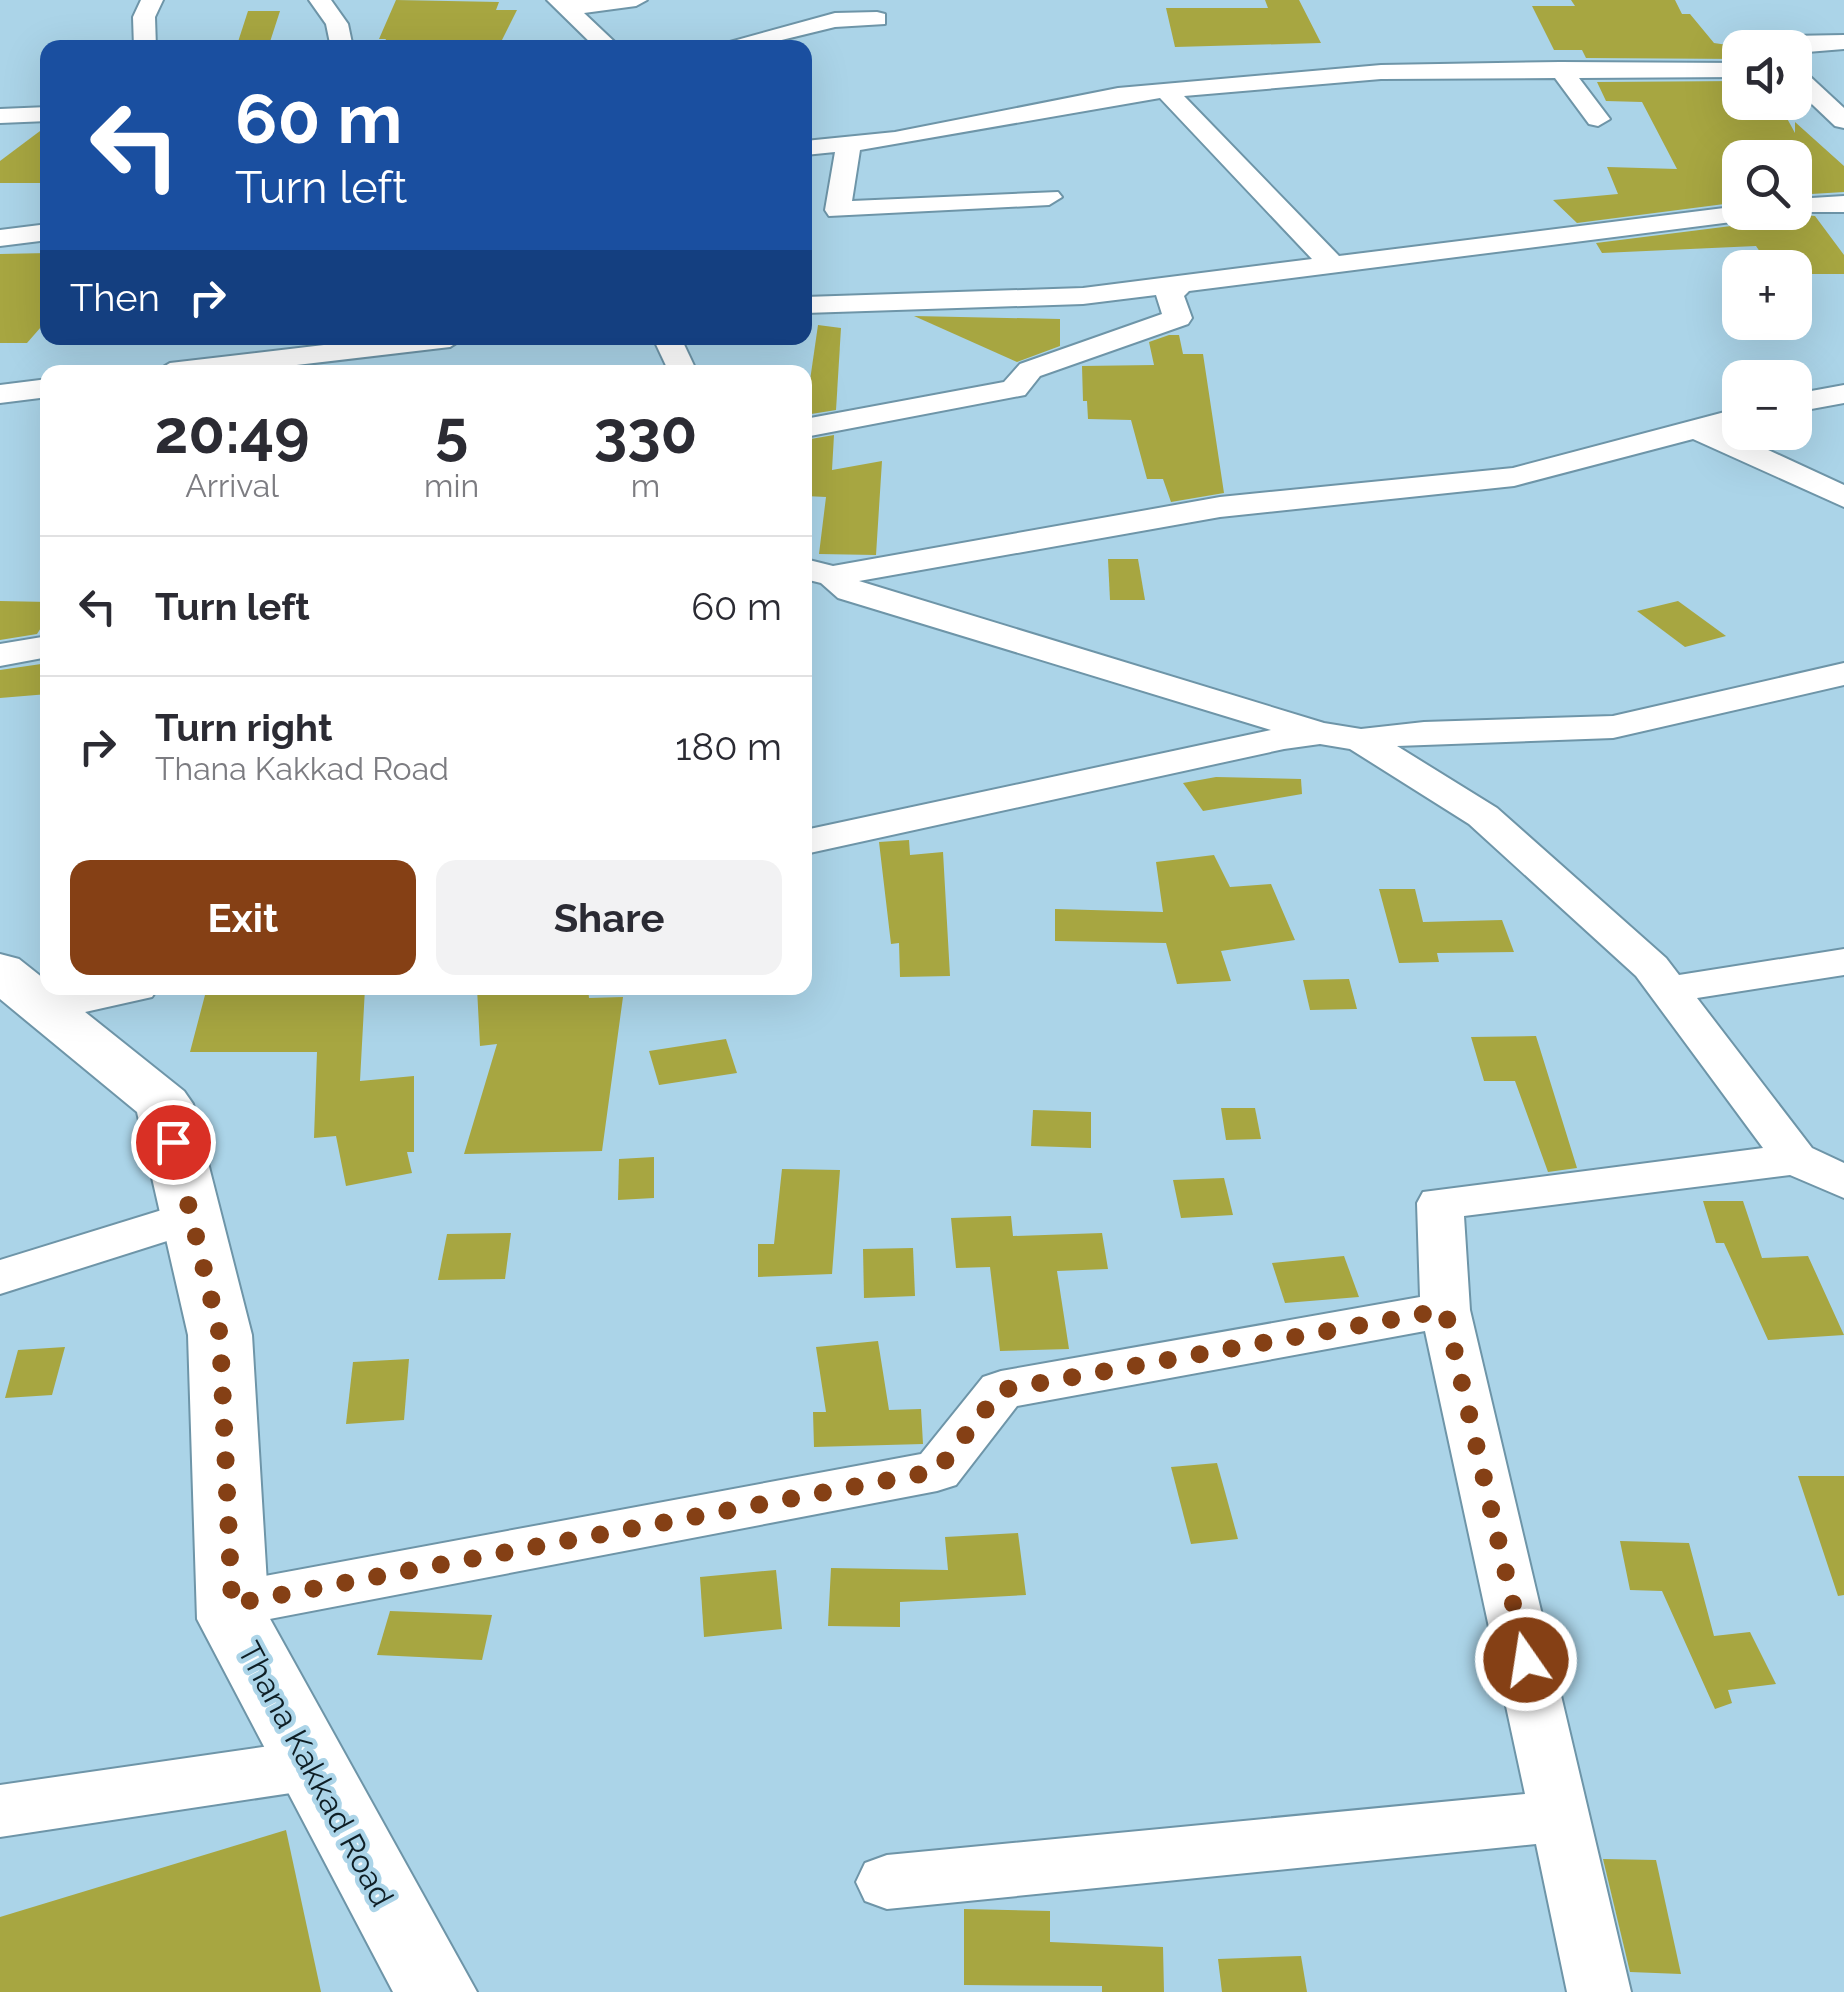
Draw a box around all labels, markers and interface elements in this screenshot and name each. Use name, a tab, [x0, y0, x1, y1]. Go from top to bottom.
map controls	[1722, 30, 1812, 450]
button: sound	[1722, 30, 1812, 120]
text: 60 m	[235, 77, 402, 159]
icon: left	[70, 80, 200, 210]
button: search	[1722, 140, 1812, 230]
text: Turn left	[235, 161, 407, 214]
button: +	[1722, 250, 1812, 340]
icon: right	[180, 270, 235, 325]
text: Then	[70, 275, 160, 320]
button: −	[1722, 360, 1812, 450]
text: 20:49	[155, 397, 310, 467]
text: 5	[435, 397, 468, 467]
text: 330	[594, 397, 697, 467]
text: Arrival	[185, 467, 279, 504]
text: min	[424, 467, 479, 504]
text: m	[631, 467, 660, 504]
icon: left	[70, 579, 125, 634]
text: Turn left	[155, 584, 310, 629]
text: 60 m	[691, 584, 782, 629]
text: Turn right	[155, 705, 332, 750]
icon: right	[70, 719, 125, 774]
text: 180 m	[675, 724, 782, 769]
text: Thana Kakkad Road	[155, 750, 449, 787]
button: Exit	[70, 860, 416, 975]
button: Share	[436, 860, 782, 975]
pin	[131, 1100, 216, 1185]
icon: arrive	[146, 1115, 201, 1170]
position arrow	[1474, 1608, 1578, 1712]
street label: Thana Kakkad Road	[231, 1636, 401, 1912]

